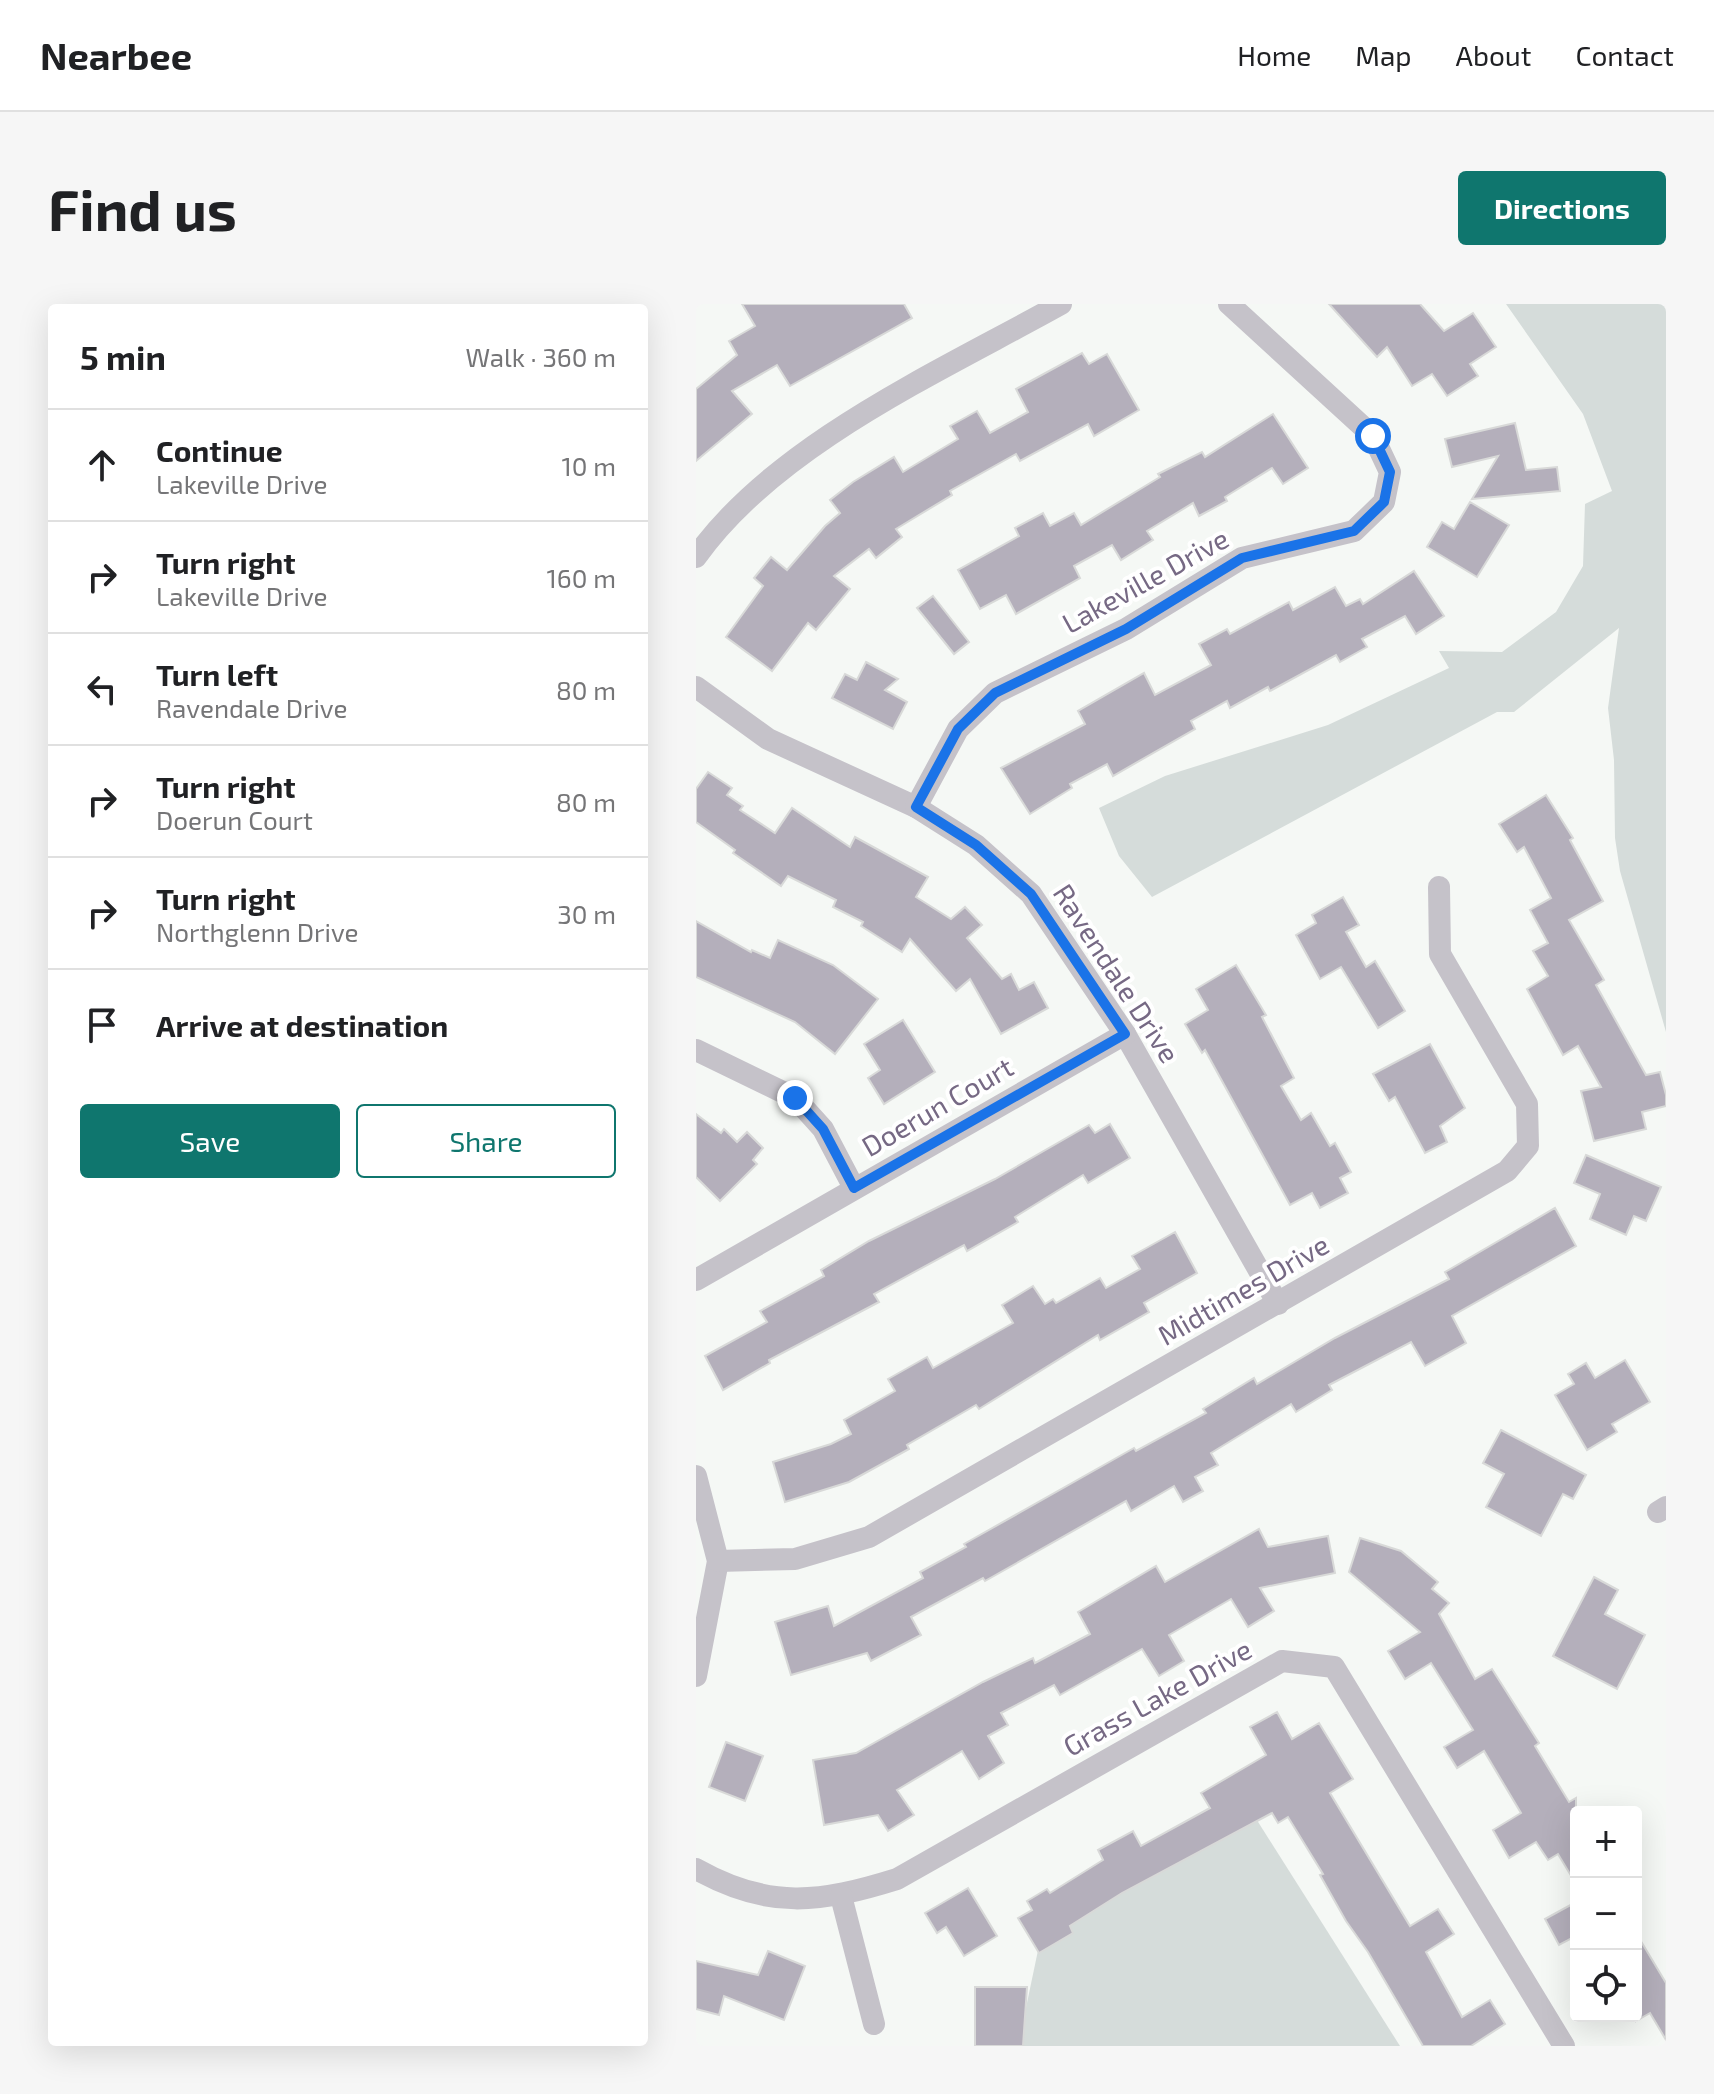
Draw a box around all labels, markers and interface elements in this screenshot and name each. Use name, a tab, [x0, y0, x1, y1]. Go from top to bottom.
text: Nearbee	[40, 32, 192, 78]
text: Home	[1237, 38, 1311, 72]
text: Map	[1355, 38, 1412, 72]
text: About	[1456, 38, 1531, 72]
text: Contact	[1575, 38, 1674, 72]
button: Directions	[1458, 171, 1666, 245]
text: Find us	[48, 175, 237, 242]
text: 5 min	[80, 336, 166, 377]
text: Walk · 360 m	[465, 341, 616, 372]
route start	[1355, 418, 1391, 454]
text: Continue	[156, 432, 283, 468]
icon: ahead	[80, 443, 124, 487]
text: 10 m	[561, 450, 616, 481]
text: Lakeville Drive	[156, 468, 328, 499]
street label: Lakeville Drive	[1056, 520, 1234, 640]
text: Turn right	[156, 544, 296, 580]
icon: right	[80, 555, 124, 599]
text: 160 m	[547, 562, 616, 593]
text: Lakeville Drive	[156, 580, 328, 611]
text: Turn left	[156, 656, 278, 692]
icon: left	[80, 667, 124, 711]
text: 80 m	[556, 674, 616, 705]
text: Ravendale Drive	[156, 692, 347, 723]
text: Turn right	[156, 768, 296, 804]
icon: right	[80, 779, 124, 823]
text: 80 m	[556, 786, 616, 817]
text: Doerun Court	[156, 804, 313, 835]
street label: Ravendale Drive	[1047, 877, 1187, 1069]
text: Turn right	[156, 880, 296, 916]
icon: right	[80, 891, 124, 935]
text: 30 m	[557, 898, 616, 929]
text: Northglenn Drive	[156, 916, 358, 947]
icon: arrive	[80, 1003, 124, 1047]
text: Arrive at destination	[156, 1007, 448, 1043]
street label: Doerun Court	[855, 1049, 1019, 1163]
route end	[777, 1080, 813, 1116]
button: Save	[80, 1104, 340, 1178]
button: Share	[356, 1104, 616, 1178]
street label: Midtimes Drive	[1152, 1226, 1334, 1352]
street label: Grass Lake Drive	[1057, 1631, 1257, 1763]
map controls	[1570, 1806, 1642, 2022]
button: +	[1570, 1806, 1642, 1878]
button: −	[1570, 1878, 1642, 1950]
button: locate	[1570, 1950, 1642, 2022]

